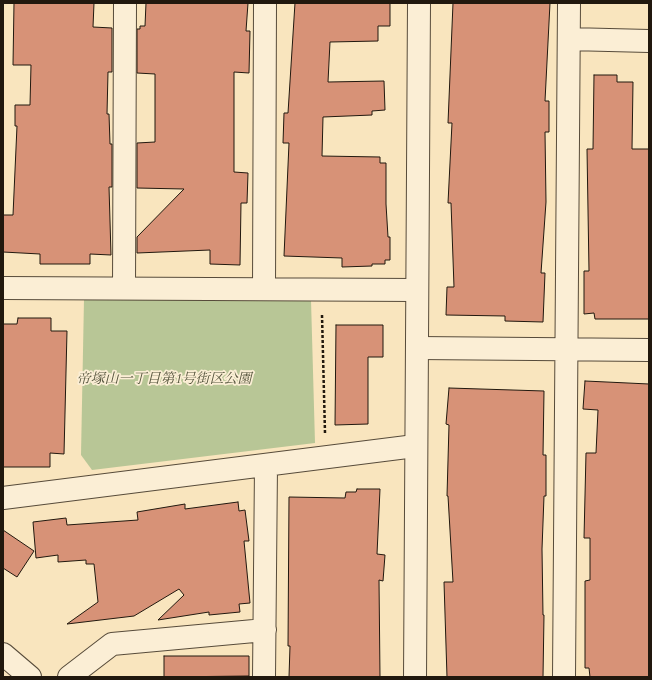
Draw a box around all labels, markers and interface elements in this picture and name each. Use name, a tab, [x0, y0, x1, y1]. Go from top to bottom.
park label: 帝塚山一丁目第1号街区公園	[76, 372, 252, 388]

